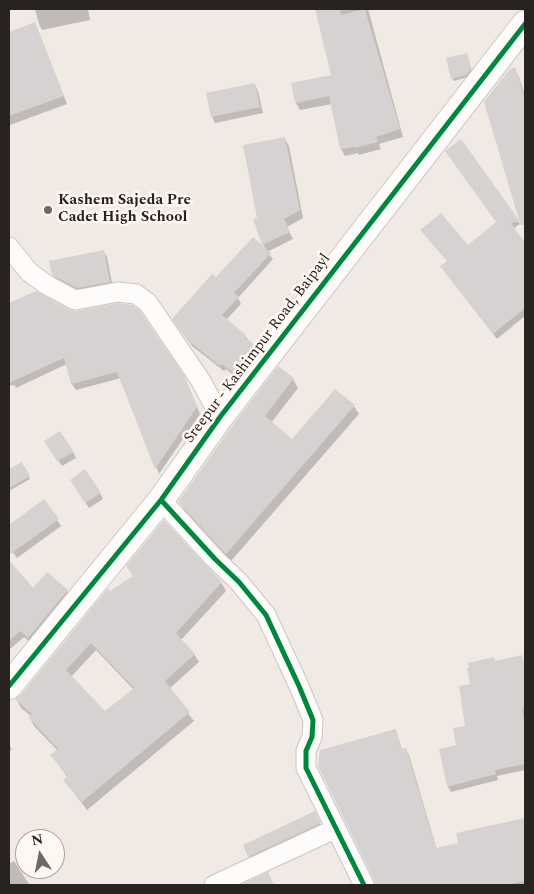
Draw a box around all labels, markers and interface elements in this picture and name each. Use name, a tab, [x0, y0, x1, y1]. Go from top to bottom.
place label: Kashem Sajeda Pre Cadet High School	[58, 192, 191, 227]
marker: Kashem Sajeda Pre Cadet High School	[42, 204, 54, 216]
street label: Sreepur - Kashimpur Road, Baipayl	[181, 251, 335, 447]
text: N	[30, 828, 45, 851]
north arrow	[15, 829, 65, 879]

